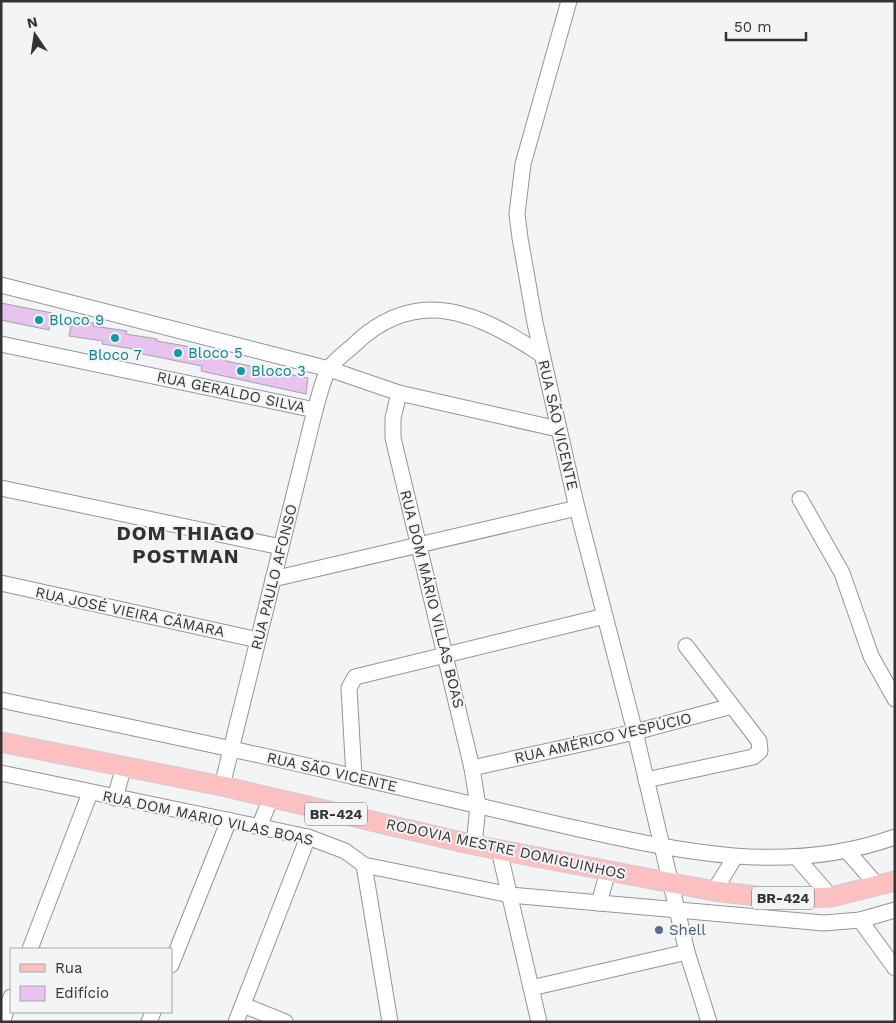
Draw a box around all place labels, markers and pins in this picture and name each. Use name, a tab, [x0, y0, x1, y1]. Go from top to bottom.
place label: Bloco 9	[49, 311, 104, 329]
marker: Bloco 9	[33, 314, 45, 326]
marker: Bloco 7	[109, 332, 121, 344]
place label: Bloco 5	[188, 344, 243, 362]
place label: Bloco 7	[88, 346, 142, 364]
marker: Bloco 5	[172, 347, 184, 359]
place label: Bloco 3	[251, 362, 306, 380]
marker: Bloco 3	[235, 365, 247, 377]
place label: Shell	[669, 921, 706, 939]
marker: Shell	[653, 924, 665, 936]

